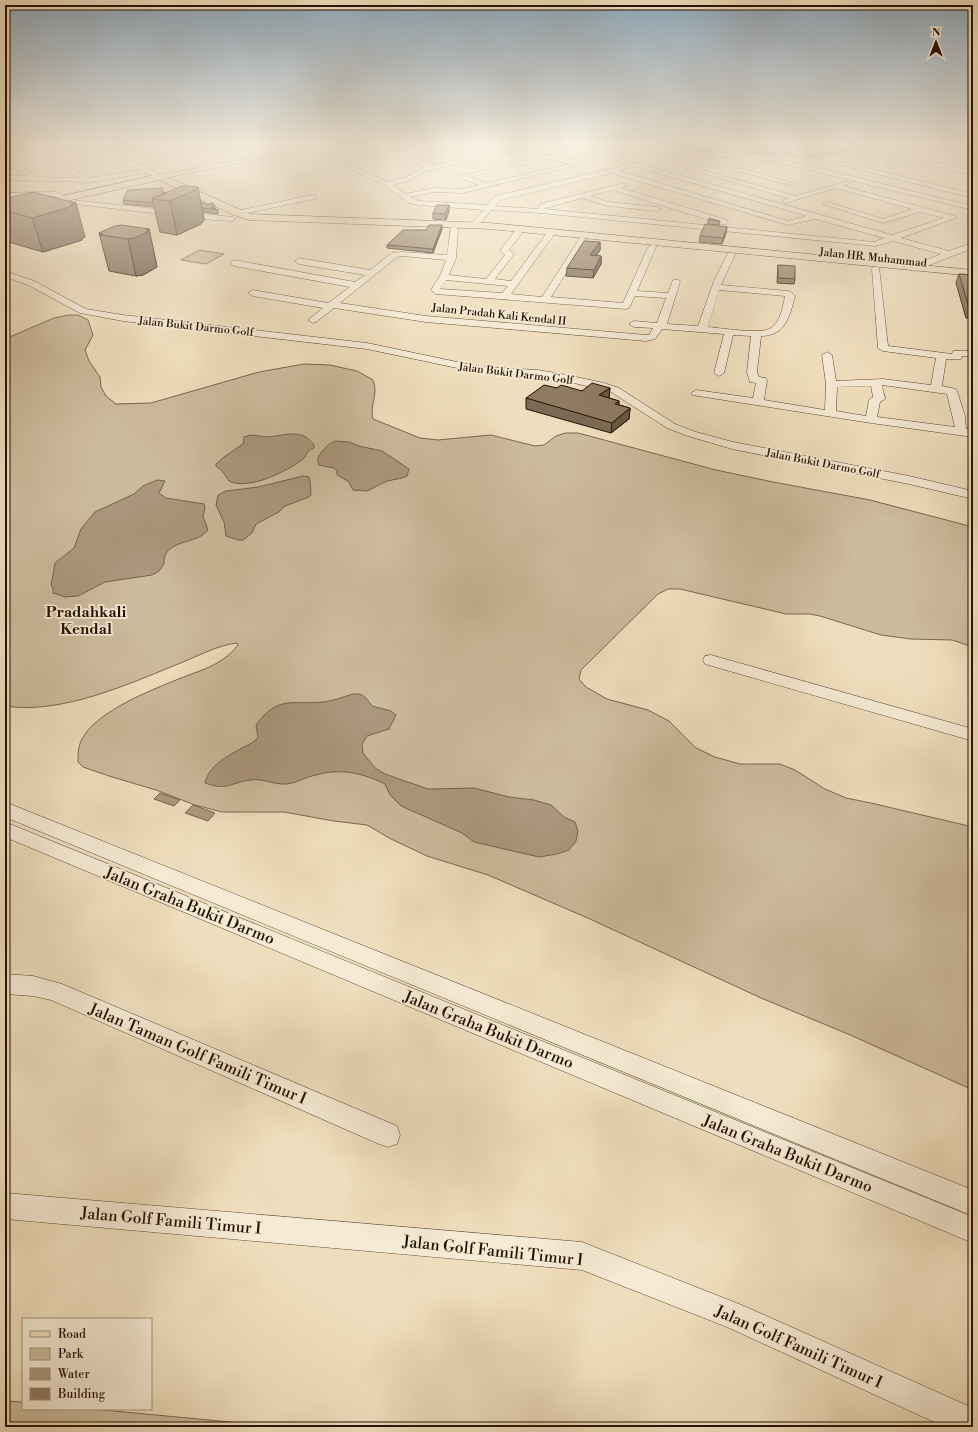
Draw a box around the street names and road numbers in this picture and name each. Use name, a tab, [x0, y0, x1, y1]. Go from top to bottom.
street label: Jalan HR. Muhammad	[817, 245, 928, 271]
street label: Jalan Pradah Kali Kendal II	[430, 301, 568, 329]
street label: Jalan Bukit Darmo Golf	[136, 314, 255, 340]
street label: Jalan Bukit Darmo Golf	[456, 360, 575, 388]
street label: Jalan Bukit Darmo Golf	[764, 446, 882, 482]
street label: Jalan Graha Bukit Darmo	[101, 862, 278, 949]
street label: Jalan Graha Bukit Darmo	[400, 986, 577, 1073]
street label: Jalan Taman Golf Famili Timur I	[85, 998, 309, 1109]
street label: Jalan Graha Bukit Darmo	[699, 1110, 876, 1197]
street label: Jalan Golf Famili Timur I	[79, 1203, 262, 1239]
street label: Jalan Golf Famili Timur I	[401, 1231, 584, 1270]
street label: Jalan Golf Famili Timur I	[711, 1301, 885, 1393]

